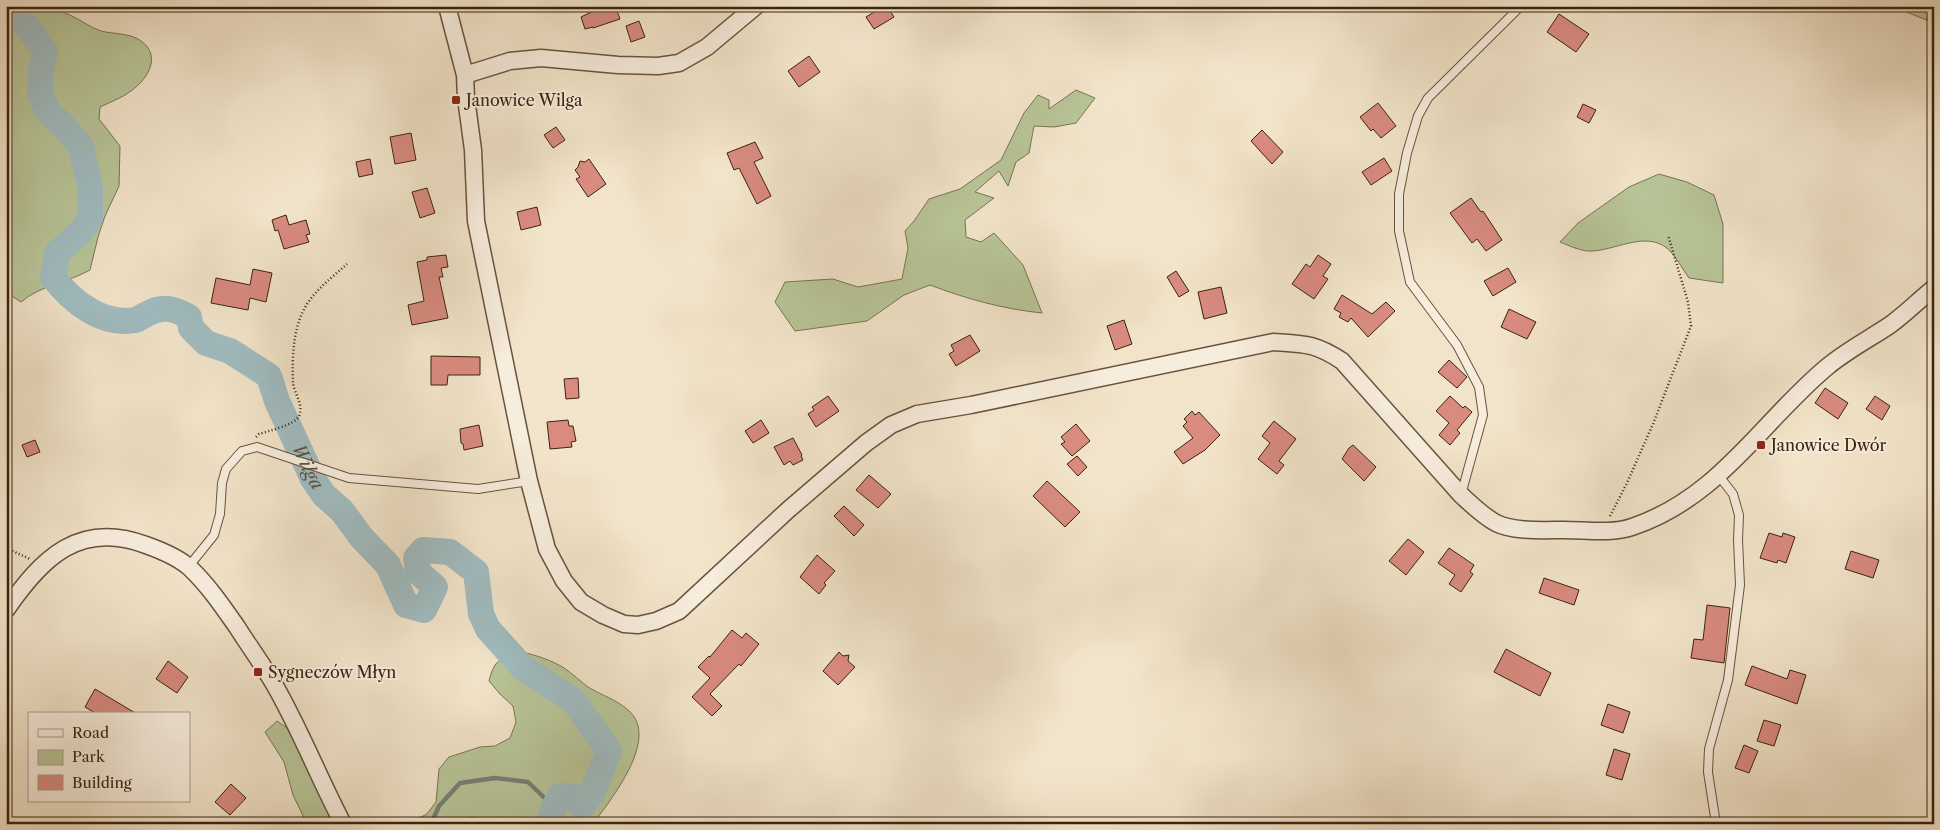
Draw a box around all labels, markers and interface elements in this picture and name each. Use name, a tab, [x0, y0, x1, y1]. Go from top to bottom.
place label: Janowice Wilga	[463, 90, 583, 110]
marker: Janowice Wilga	[450, 94, 462, 106]
place label: Janowice Dwór	[1768, 435, 1887, 455]
marker: Janowice Dwór	[1755, 439, 1767, 451]
water label: Wilga	[287, 440, 328, 494]
place label: Sygneczów Młyn	[268, 662, 396, 682]
marker: Sygneczów Młyn	[252, 666, 264, 678]
legend	[28, 712, 190, 802]
text: Road	[72, 723, 109, 742]
text: Park	[72, 747, 106, 766]
text: Building	[72, 773, 132, 792]

